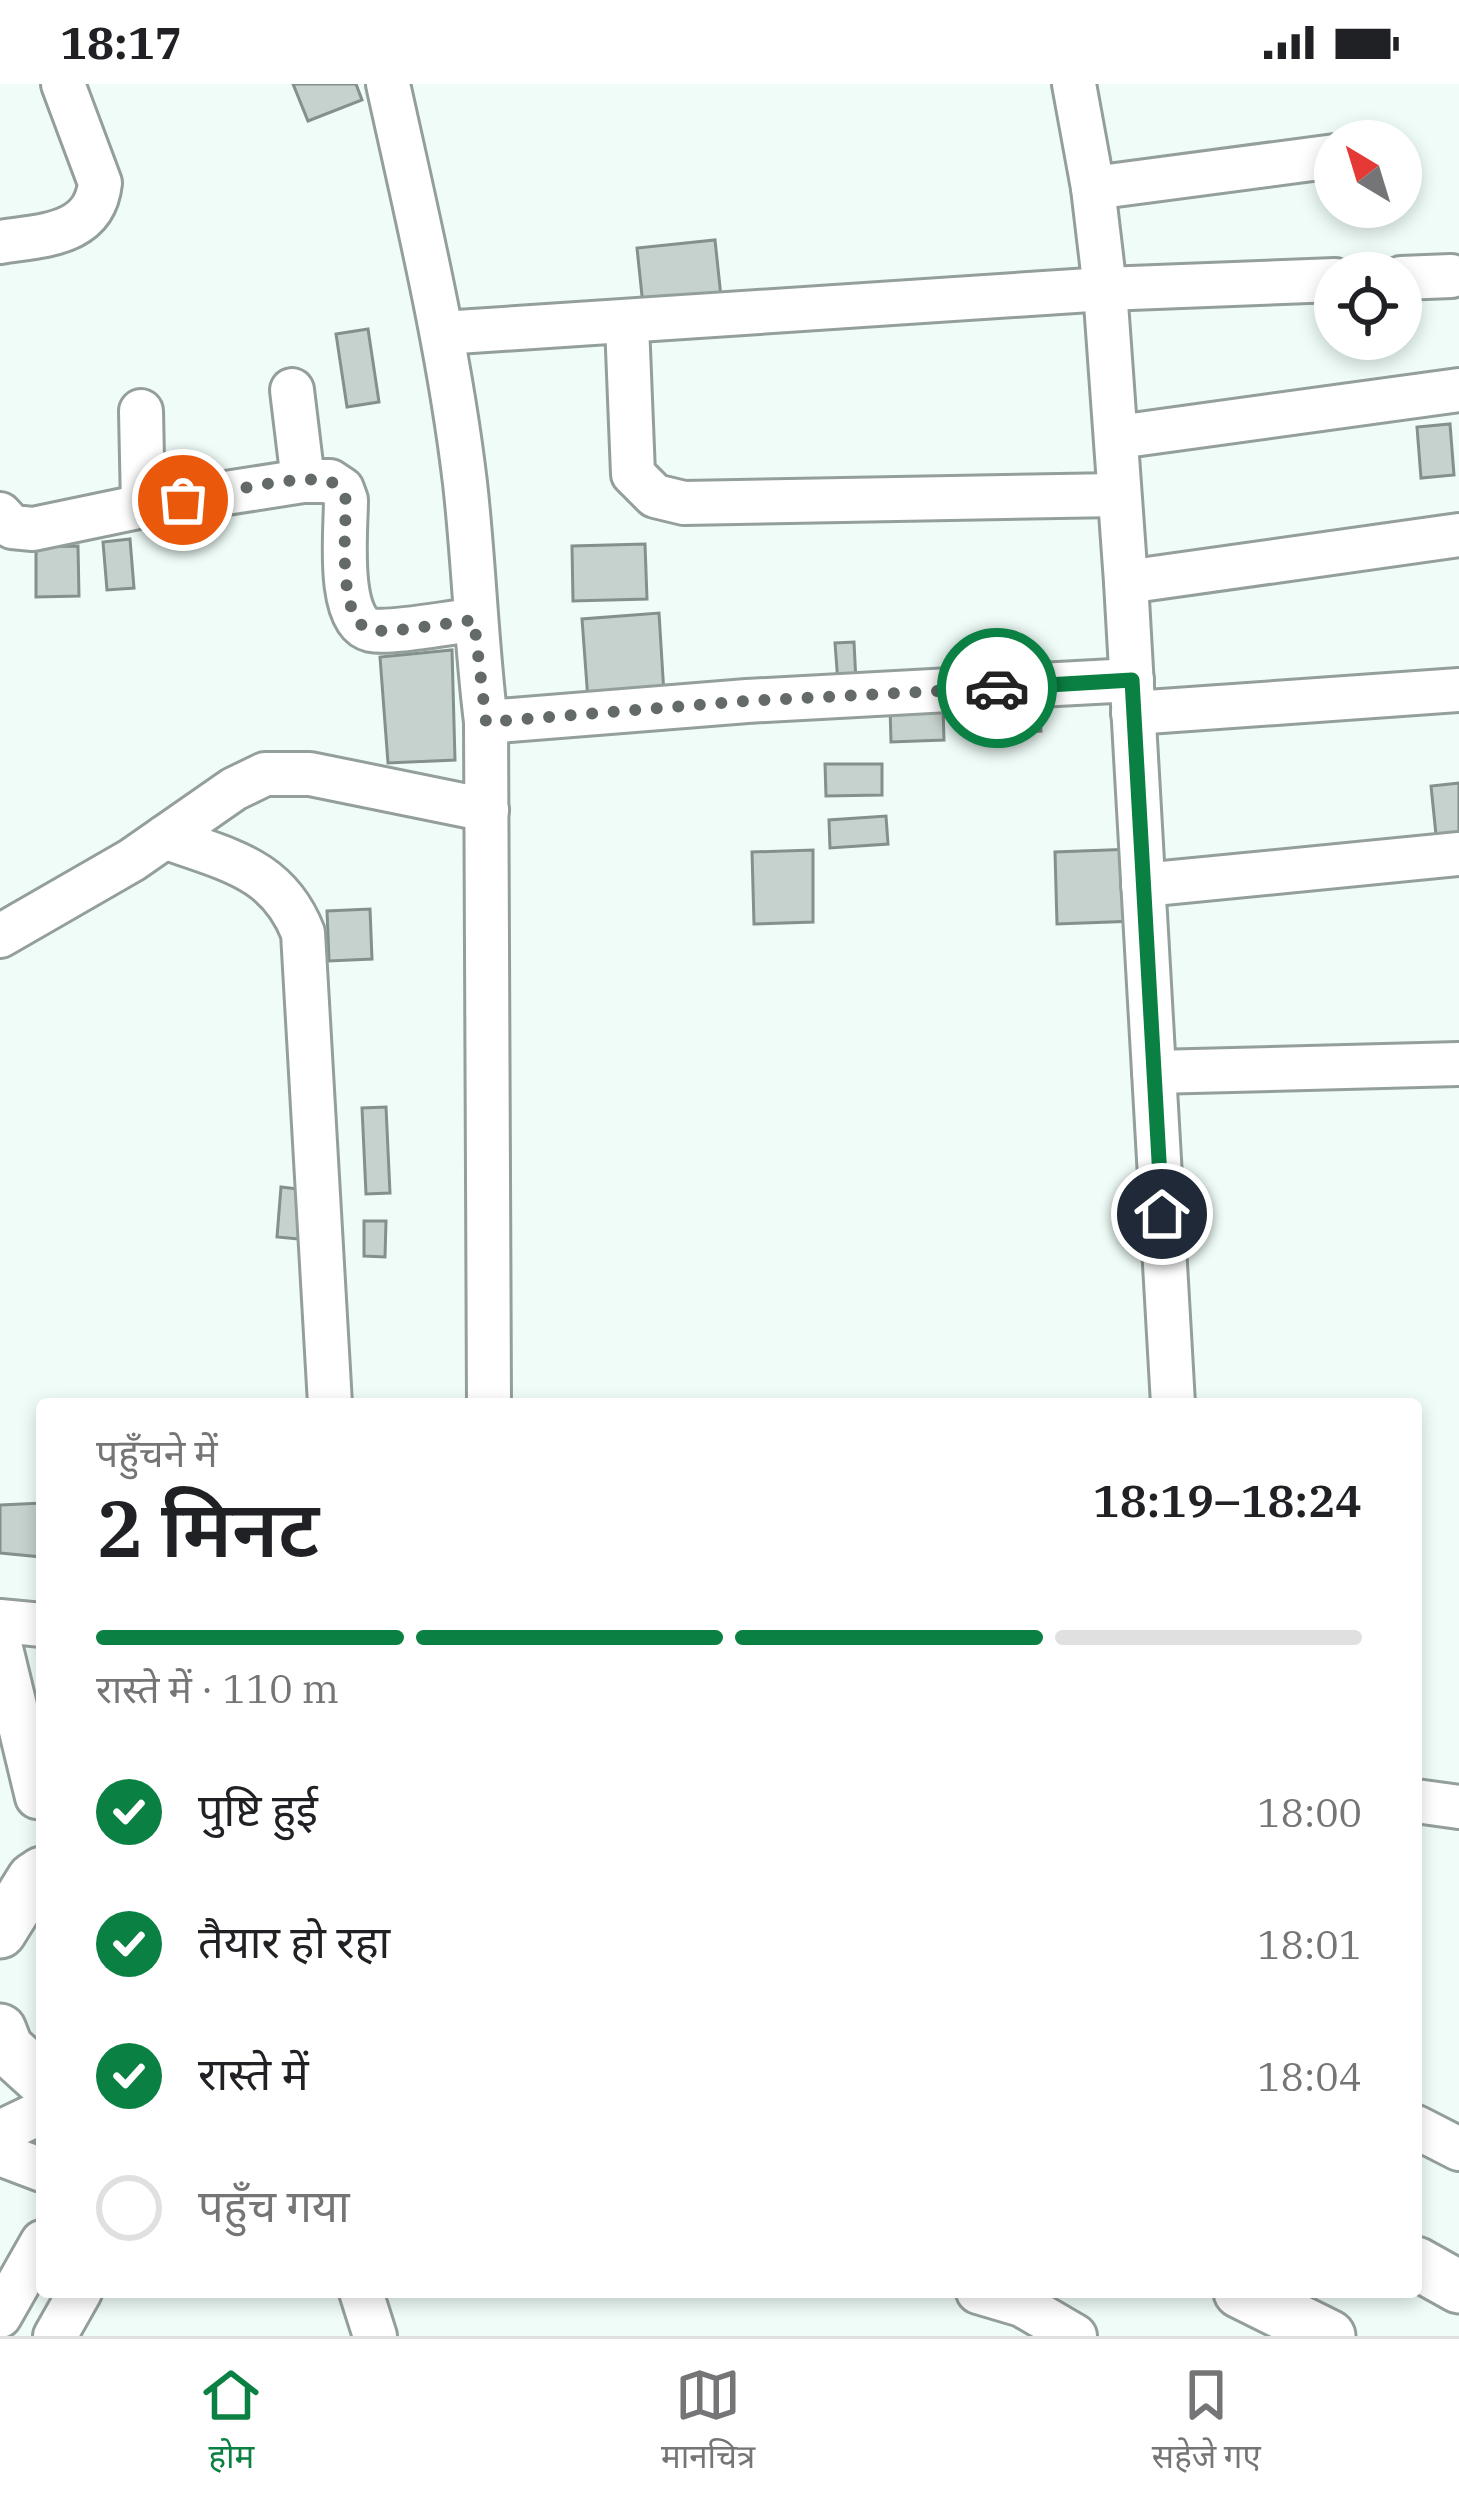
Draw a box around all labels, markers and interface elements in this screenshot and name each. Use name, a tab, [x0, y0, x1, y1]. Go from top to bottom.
text: 18:17	[60, 13, 182, 71]
north arrow	[1314, 120, 1422, 228]
map controls	[1314, 120, 1422, 360]
button: locate	[1314, 252, 1422, 360]
pin	[132, 449, 234, 551]
icon: bag	[150, 467, 216, 533]
courier	[937, 628, 1057, 748]
icon: car	[964, 655, 1030, 721]
pin	[1111, 1163, 1213, 1265]
icon: home	[1129, 1181, 1195, 1247]
text: पहुँचने में	[96, 1427, 218, 1478]
text: 18:19–18:24	[1093, 1471, 1362, 1529]
text: 2 मिनट	[96, 1477, 319, 1578]
text: रास्ते में · 110 m	[96, 1663, 339, 1714]
icon: check	[96, 1779, 162, 1845]
text: पुष्टि हुई	[198, 1780, 318, 1838]
text: 18:00	[1257, 1787, 1362, 1838]
icon: check	[96, 1911, 162, 1977]
text: तैयार हो रहा	[198, 1912, 390, 1970]
text: 18:01	[1257, 1919, 1362, 1970]
icon: check	[96, 2043, 162, 2109]
text: रास्ते में	[198, 2044, 309, 2102]
text: 18:04	[1257, 2051, 1362, 2102]
text: पहुँच गया	[198, 2176, 350, 2234]
tab: होम	[198, 2362, 264, 2481]
tab: मानचित्र	[661, 2362, 755, 2481]
tab: सहेजे गए	[1152, 2362, 1261, 2481]

